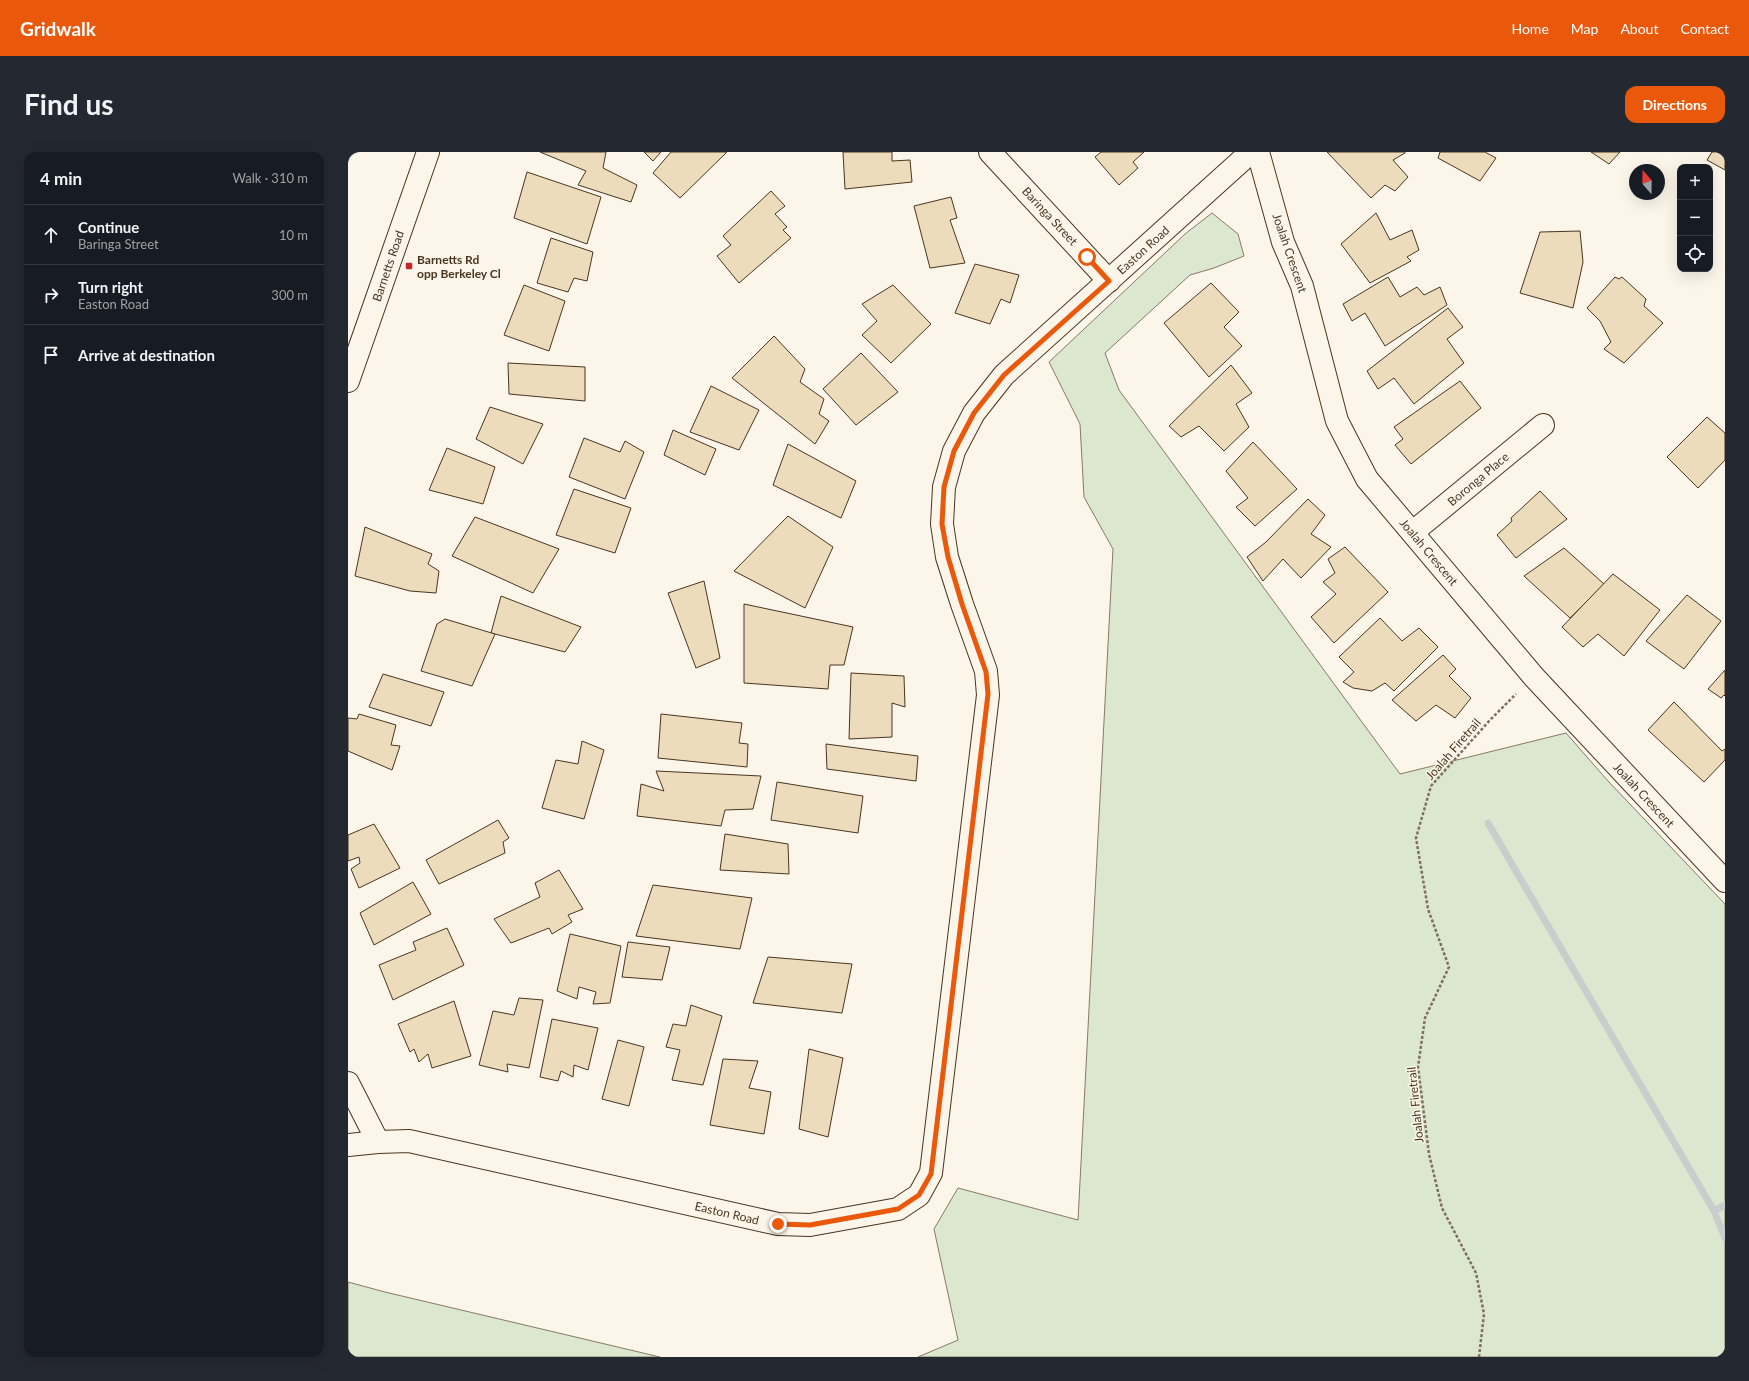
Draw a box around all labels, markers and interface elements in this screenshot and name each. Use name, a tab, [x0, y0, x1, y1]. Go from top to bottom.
text: Gridwalk	[20, 17, 96, 40]
text: Home	[1511, 20, 1549, 37]
text: Map	[1571, 20, 1598, 37]
text: About	[1620, 20, 1658, 37]
text: Contact	[1680, 20, 1729, 37]
button: Directions	[1625, 86, 1725, 123]
text: Find us	[24, 87, 114, 121]
north arrow	[1629, 164, 1665, 200]
map controls	[1677, 164, 1713, 272]
button: +	[1677, 164, 1713, 200]
text: 4 min	[40, 168, 82, 189]
text: Walk · 310 m	[232, 170, 308, 186]
street label: Baringa Street	[1019, 184, 1081, 249]
button: −	[1677, 200, 1713, 236]
street label: Joalah Crescent	[1269, 211, 1311, 295]
text: Continue	[78, 218, 139, 236]
street label: Easton Road	[1114, 223, 1172, 277]
icon: ahead	[40, 224, 62, 246]
text: 10 m	[279, 227, 308, 243]
street label: Barnetts Road	[369, 229, 407, 303]
text: Baringa Street	[78, 236, 159, 252]
button: locate	[1677, 236, 1713, 272]
route start	[1078, 248, 1096, 266]
place label: Barnetts Rd opp Berkeley Cl	[417, 252, 501, 281]
marker: Barnetts Rd opp Berkeley Cl	[404, 261, 414, 271]
text: Turn right	[78, 278, 143, 296]
icon: right	[40, 284, 62, 306]
text: 300 m	[271, 287, 308, 303]
text: Easton Road	[78, 296, 149, 312]
icon: arrive	[40, 344, 62, 366]
text: Arrive at destination	[78, 346, 215, 364]
street label: Boronga Place	[1444, 449, 1512, 509]
street label: Joalah Crescent	[1397, 516, 1462, 589]
street label: Joalah Firetrail	[1422, 715, 1484, 783]
street label: Joalah Crescent	[1610, 760, 1678, 831]
street label: Joalah Firetrail	[1404, 1066, 1426, 1144]
street label: Easton Road	[693, 1198, 761, 1228]
route end	[769, 1215, 787, 1233]

